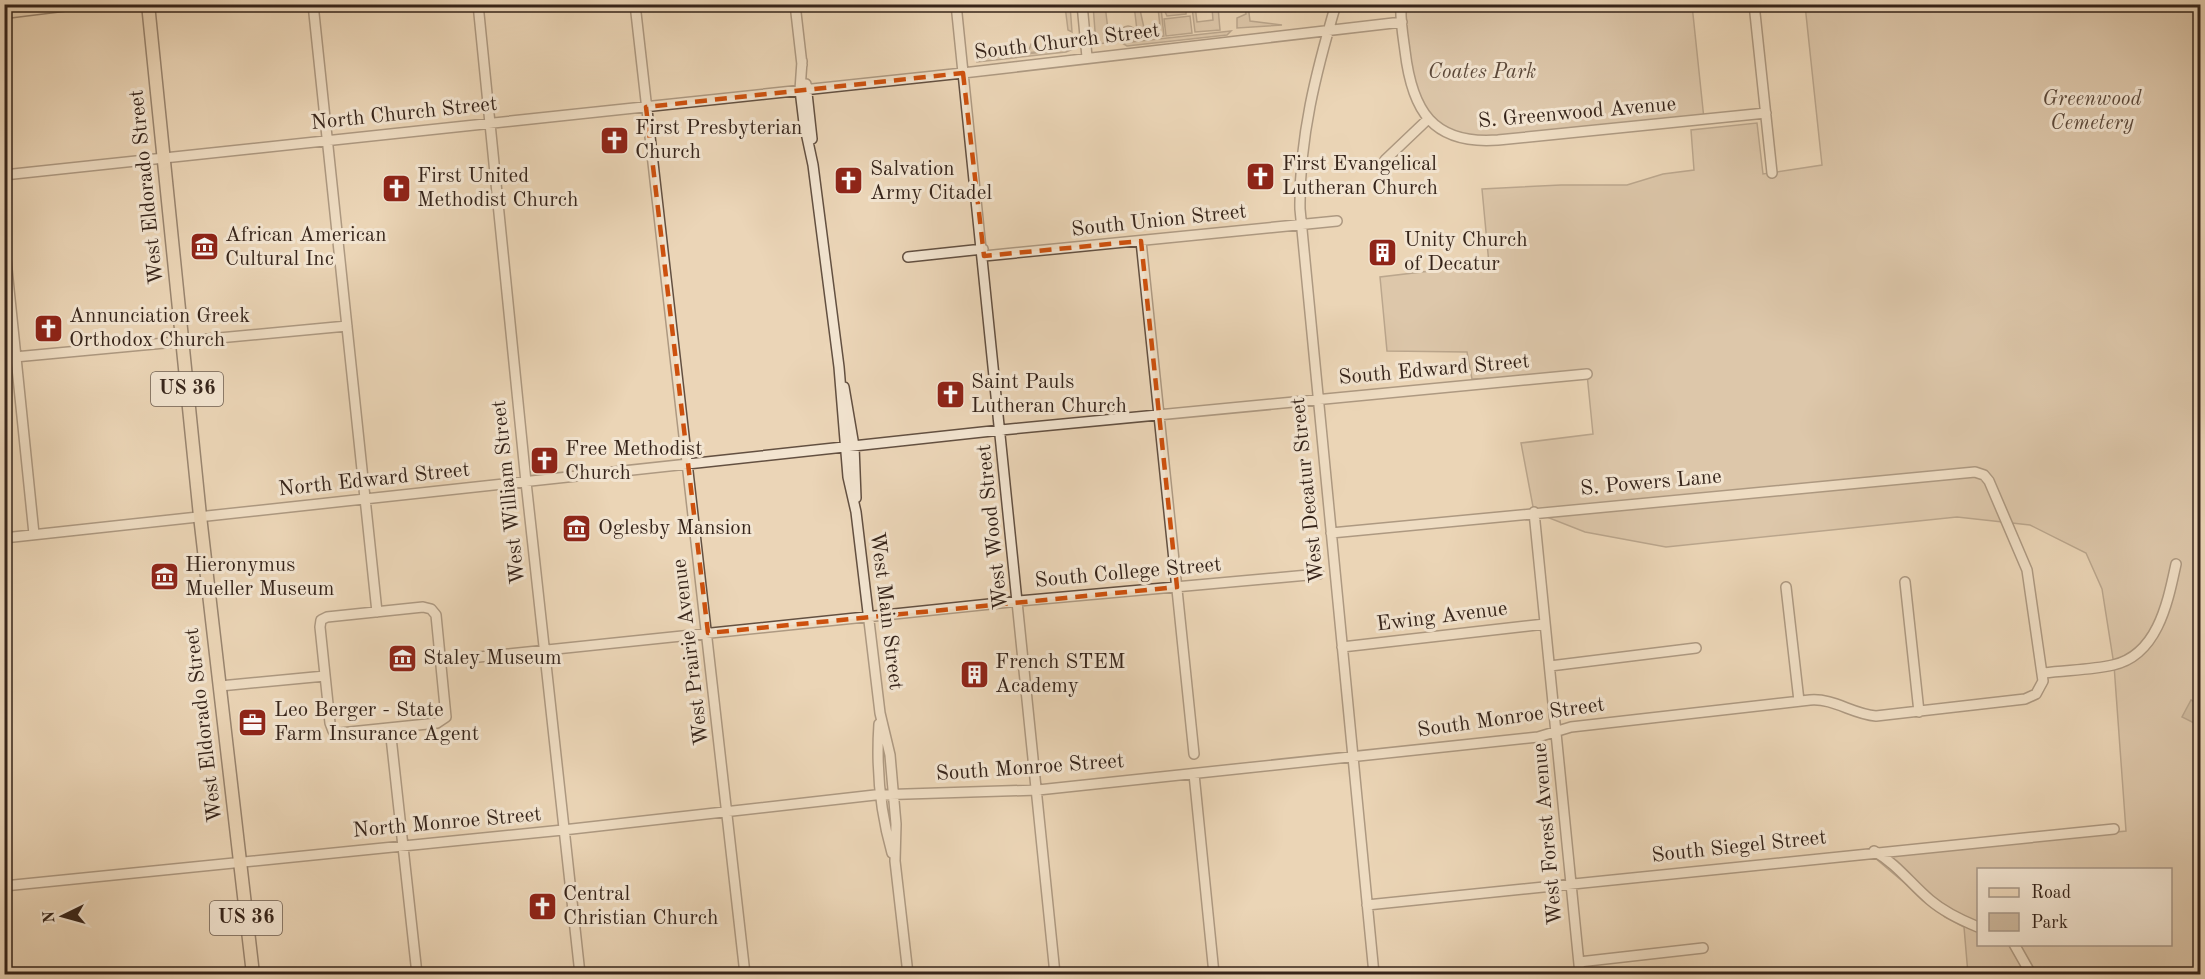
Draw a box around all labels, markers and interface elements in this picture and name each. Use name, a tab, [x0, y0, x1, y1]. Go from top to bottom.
street label: South Church Street	[973, 20, 1161, 64]
park label: Coates Park	[1428, 62, 1536, 83]
street label: West Eldorado Street	[126, 89, 168, 285]
park label: Greenwood Cemetery	[2042, 89, 2143, 134]
street label: North Church Street	[310, 94, 498, 134]
street label: S. Greenwood Avenue	[1477, 94, 1677, 132]
place label: First Presbyterian Church	[635, 118, 802, 163]
church icon: First Presbyterian Church	[598, 124, 630, 156]
place label: First Evangelical Lutheran Church	[1282, 154, 1438, 199]
place label: Salvation Army Citadel	[870, 159, 992, 204]
church icon: First Evangelical Lutheran Church	[1245, 160, 1277, 192]
church icon: Salvation Army Citadel	[833, 165, 865, 197]
place label: First United Methodist Church	[417, 166, 578, 211]
church icon: First United Methodist Church	[380, 172, 412, 204]
street label: South Union Street	[1070, 201, 1248, 241]
place label: African American Cultural Inc	[225, 225, 387, 270]
place label: Unity Church of Decatur	[1404, 230, 1528, 275]
museum icon: African American Cultural Inc	[188, 231, 220, 263]
building icon: Unity Church of Decatur	[1367, 236, 1399, 268]
place label: Annunciation Greek Orthodox Church	[69, 306, 250, 351]
church icon: Annunciation Greek Orthodox Church	[32, 312, 64, 344]
street label: South Edward Street	[1338, 351, 1530, 389]
road number: US 36	[151, 372, 223, 406]
place label: Saint Pauls Lutheran Church	[971, 372, 1127, 417]
church icon: Saint Pauls Lutheran Church	[934, 378, 966, 410]
street label: West Decatur Street	[1288, 396, 1328, 584]
street label: West William Street	[489, 399, 529, 585]
place label: Free Methodist Church	[565, 439, 703, 484]
street label: West Wood Street	[974, 443, 1012, 611]
church icon: Free Methodist Church	[528, 445, 560, 477]
street label: North Edward Street	[277, 460, 471, 500]
street label: S. Powers Lane	[1579, 466, 1723, 500]
museum icon: Oglesby Mansion	[561, 512, 593, 544]
place label: Oglesby Mansion	[598, 518, 752, 539]
street label: West Main Street	[866, 531, 906, 691]
street label: South College Street	[1034, 554, 1222, 592]
place label: Hieronymus Mueller Museum	[185, 555, 334, 600]
street label: West Prairie Avenue	[669, 557, 713, 747]
museum icon: Hieronymus Mueller Museum	[148, 561, 180, 593]
street label: Ewing Avenue	[1375, 599, 1509, 635]
street label: West Eldorado Street	[182, 627, 226, 823]
museum icon: Staley Museum	[386, 642, 418, 674]
place label: Staley Museum	[423, 648, 562, 669]
place label: French STEM Academy	[995, 652, 1125, 697]
building icon: French STEM Academy	[958, 658, 990, 690]
street label: South Monroe Street	[1416, 694, 1606, 742]
place label: Leo Berger - State Farm Insurance Agent	[274, 700, 479, 745]
office icon: Leo Berger - State Farm Insurance Agent	[237, 706, 269, 738]
street label: West Forest Avenue	[1530, 742, 1566, 926]
street label: South Monroe Street	[935, 751, 1125, 785]
street label: North Monroe Street	[352, 804, 542, 842]
street label: South Siegel Street	[1650, 827, 1828, 867]
legend	[1977, 868, 2172, 946]
place label: Central Christian Church	[563, 884, 718, 929]
text: Road	[2031, 884, 2071, 902]
north arrow	[33, 886, 93, 946]
church icon: Central Christian Church	[526, 890, 558, 922]
road number: US 36	[210, 901, 282, 935]
text: N	[41, 910, 59, 924]
text: Park	[2031, 914, 2068, 932]

